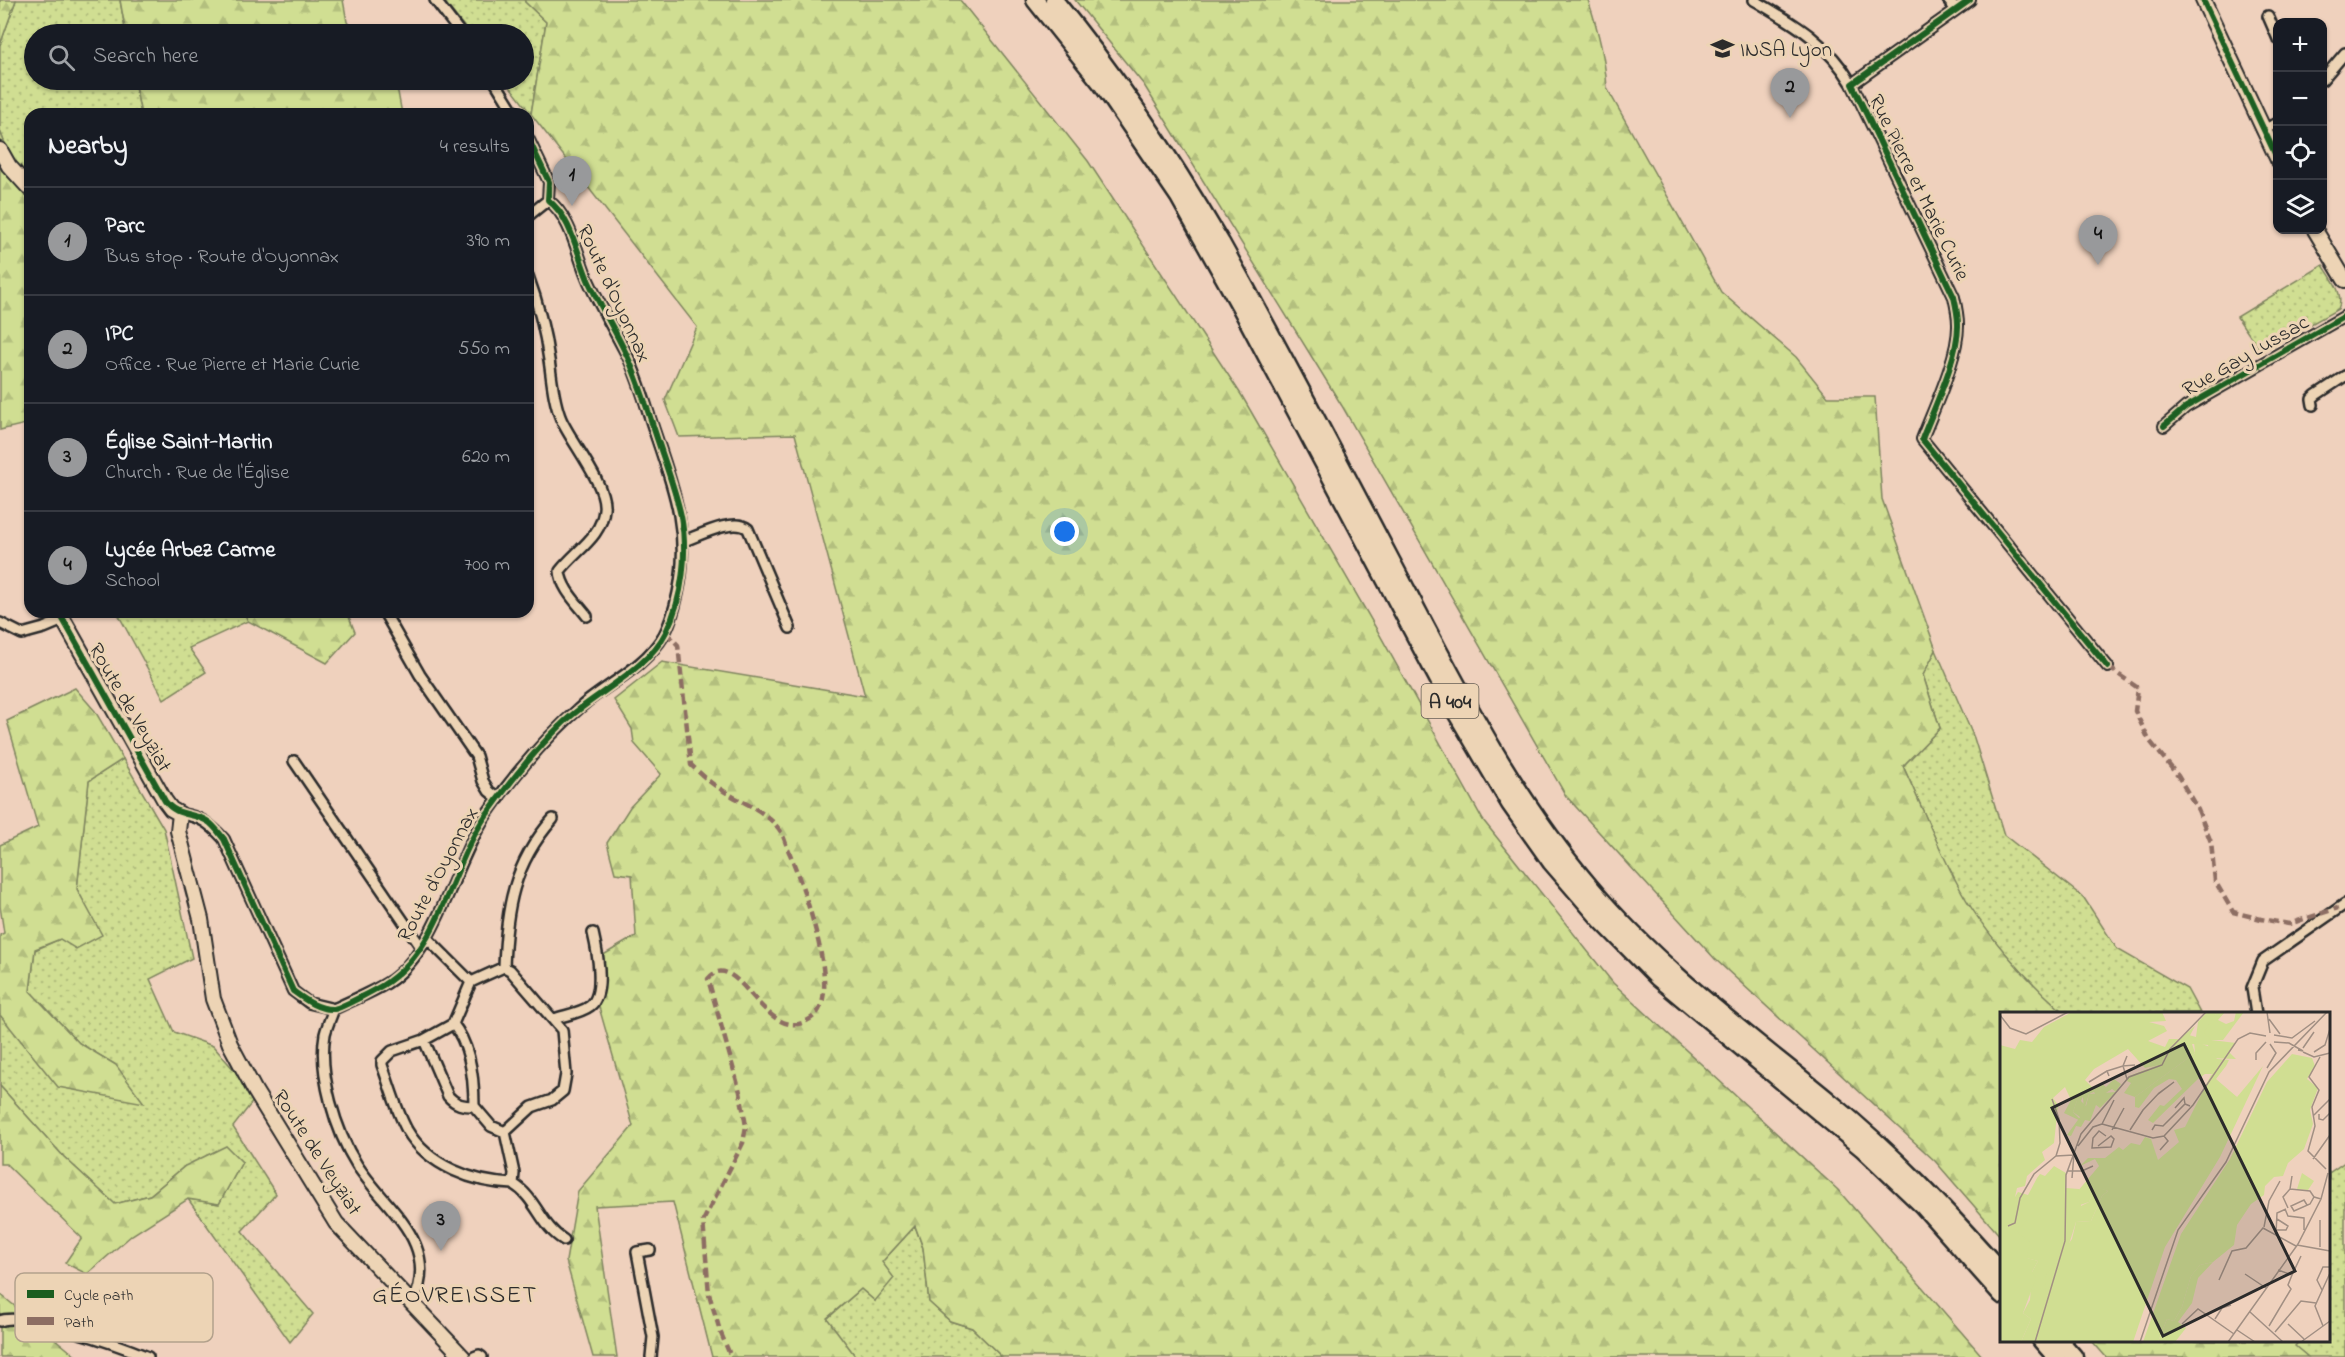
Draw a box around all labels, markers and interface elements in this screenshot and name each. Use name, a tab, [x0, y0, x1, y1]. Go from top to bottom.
map controls	[2273, 18, 2327, 234]
button: +	[2273, 18, 2327, 72]
search box	[24, 24, 534, 90]
school or university icon: INSA Lyon	[1709, 36, 1735, 62]
place label: INSA Lyon	[1740, 36, 1832, 68]
icon: search	[45, 41, 78, 74]
text: Search here	[93, 41, 198, 73]
pin: 2	[1770, 68, 1810, 118]
button: −	[2273, 72, 2327, 126]
street label: Rue Pierre et Marie Curie	[1860, 90, 1977, 287]
button: locate	[2273, 126, 2327, 180]
text: Nearby	[48, 128, 127, 166]
text: 4 results	[440, 133, 510, 162]
pin: 1	[552, 156, 592, 206]
button: layers	[2273, 180, 2327, 234]
text: Parc	[105, 211, 145, 243]
pin: 4	[2078, 216, 2118, 265]
street label: Route d'Oyonnax	[566, 220, 658, 368]
text: 1	[64, 227, 71, 256]
text: 390 m	[467, 227, 510, 256]
text: Bus stop · Route d'Oyonnax	[105, 243, 339, 272]
street label: Rue Gay Lussac	[2177, 308, 2316, 407]
text: IPC	[105, 319, 134, 351]
text: 2	[63, 335, 72, 364]
text: 550 m	[458, 335, 510, 364]
text: Office · Rue Pierre et Marie Curie	[105, 351, 360, 380]
text: Église Saint-Martin	[105, 427, 272, 459]
text: 3	[63, 443, 72, 472]
text: 620 m	[462, 443, 510, 472]
text: Church · Rue de l'Église	[105, 459, 289, 488]
your location	[1050, 517, 1079, 546]
text: Lycée Arbez Carme	[105, 535, 275, 567]
text: 4	[63, 551, 72, 580]
text: 700 m	[464, 551, 510, 580]
text: School	[105, 567, 160, 596]
street label: Route de Veyziat	[78, 638, 178, 779]
road number: A 404	[1422, 684, 1478, 718]
street label: Route d'Oyonnax	[391, 802, 489, 949]
inset map	[2000, 1012, 2330, 1342]
street label: Route de Veyziat	[263, 1084, 368, 1223]
pin: 3	[422, 1202, 460, 1251]
legend	[15, 1273, 213, 1342]
district label: GÉOVREISSET	[372, 1279, 538, 1314]
text: Cycle path	[64, 1284, 133, 1308]
text: Path	[64, 1311, 94, 1335]

